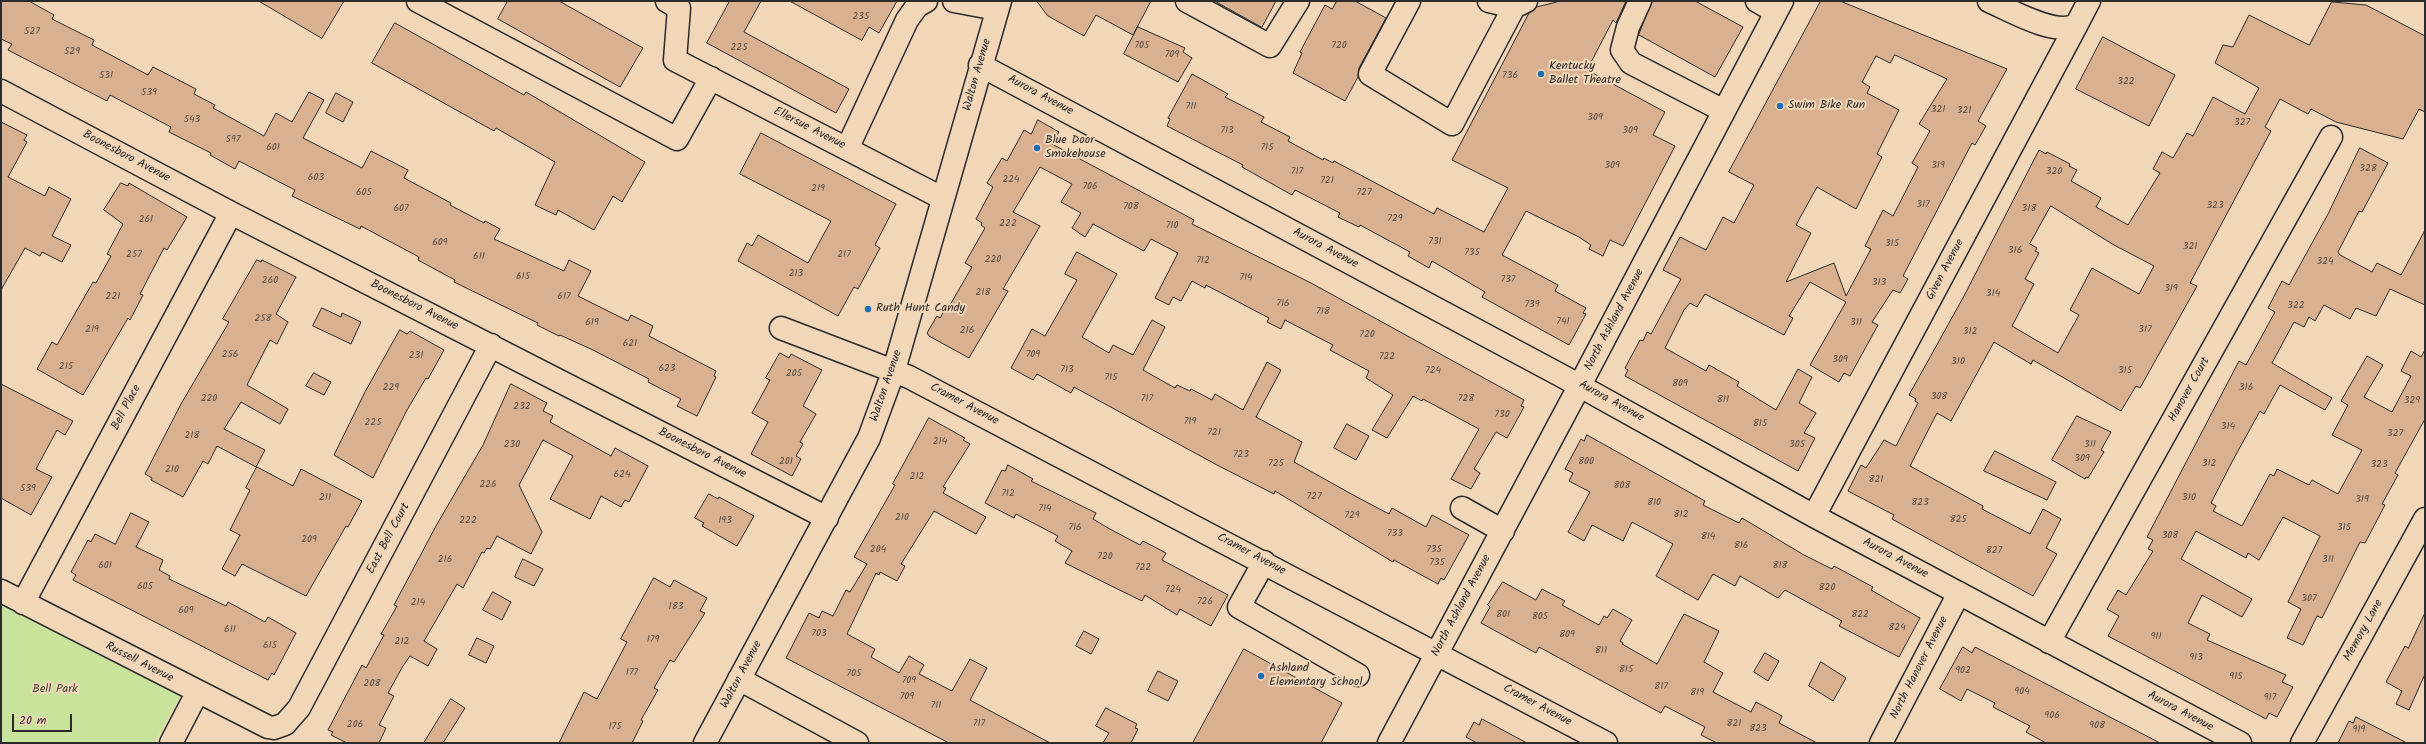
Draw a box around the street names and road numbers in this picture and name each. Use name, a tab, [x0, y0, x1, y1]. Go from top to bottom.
street label: Walton Avenue	[961, 37, 995, 113]
street label: Aurora Avenue	[1005, 73, 1075, 119]
street label: Ellersue Avenue	[771, 105, 847, 153]
street label: Boonesboro Avenue	[80, 128, 172, 186]
street label: Aurora Avenue	[1290, 226, 1360, 272]
street label: Given Avenue	[1924, 237, 1968, 303]
street label: North Ashland Avenue	[1582, 267, 1648, 373]
street label: Boonesboro Avenue	[368, 278, 460, 334]
street label: Walton Avenue	[868, 348, 906, 424]
street label: Hanover Court	[2166, 355, 2214, 425]
street label: Aurora Avenue	[1576, 378, 1646, 426]
street label: Cramer Avenue	[927, 381, 1001, 429]
street label: Bell Place	[109, 383, 145, 433]
street label: Boonesboro Avenue	[656, 426, 748, 482]
street label: East Bell Court	[364, 501, 414, 577]
street label: Cramer Avenue	[1214, 531, 1288, 579]
street label: Aurora Avenue	[1860, 536, 1930, 582]
street label: North Ashland Avenue	[1429, 553, 1495, 659]
street label: Memory Lane	[2341, 598, 2387, 664]
street label: North Hanover Avenue	[1888, 614, 1952, 722]
street label: Walton Avenue	[718, 639, 766, 711]
street label: Russell Avenue	[103, 640, 175, 686]
street label: Cramer Avenue	[1500, 682, 1574, 730]
street label: Aurora Avenue	[2145, 689, 2215, 735]

